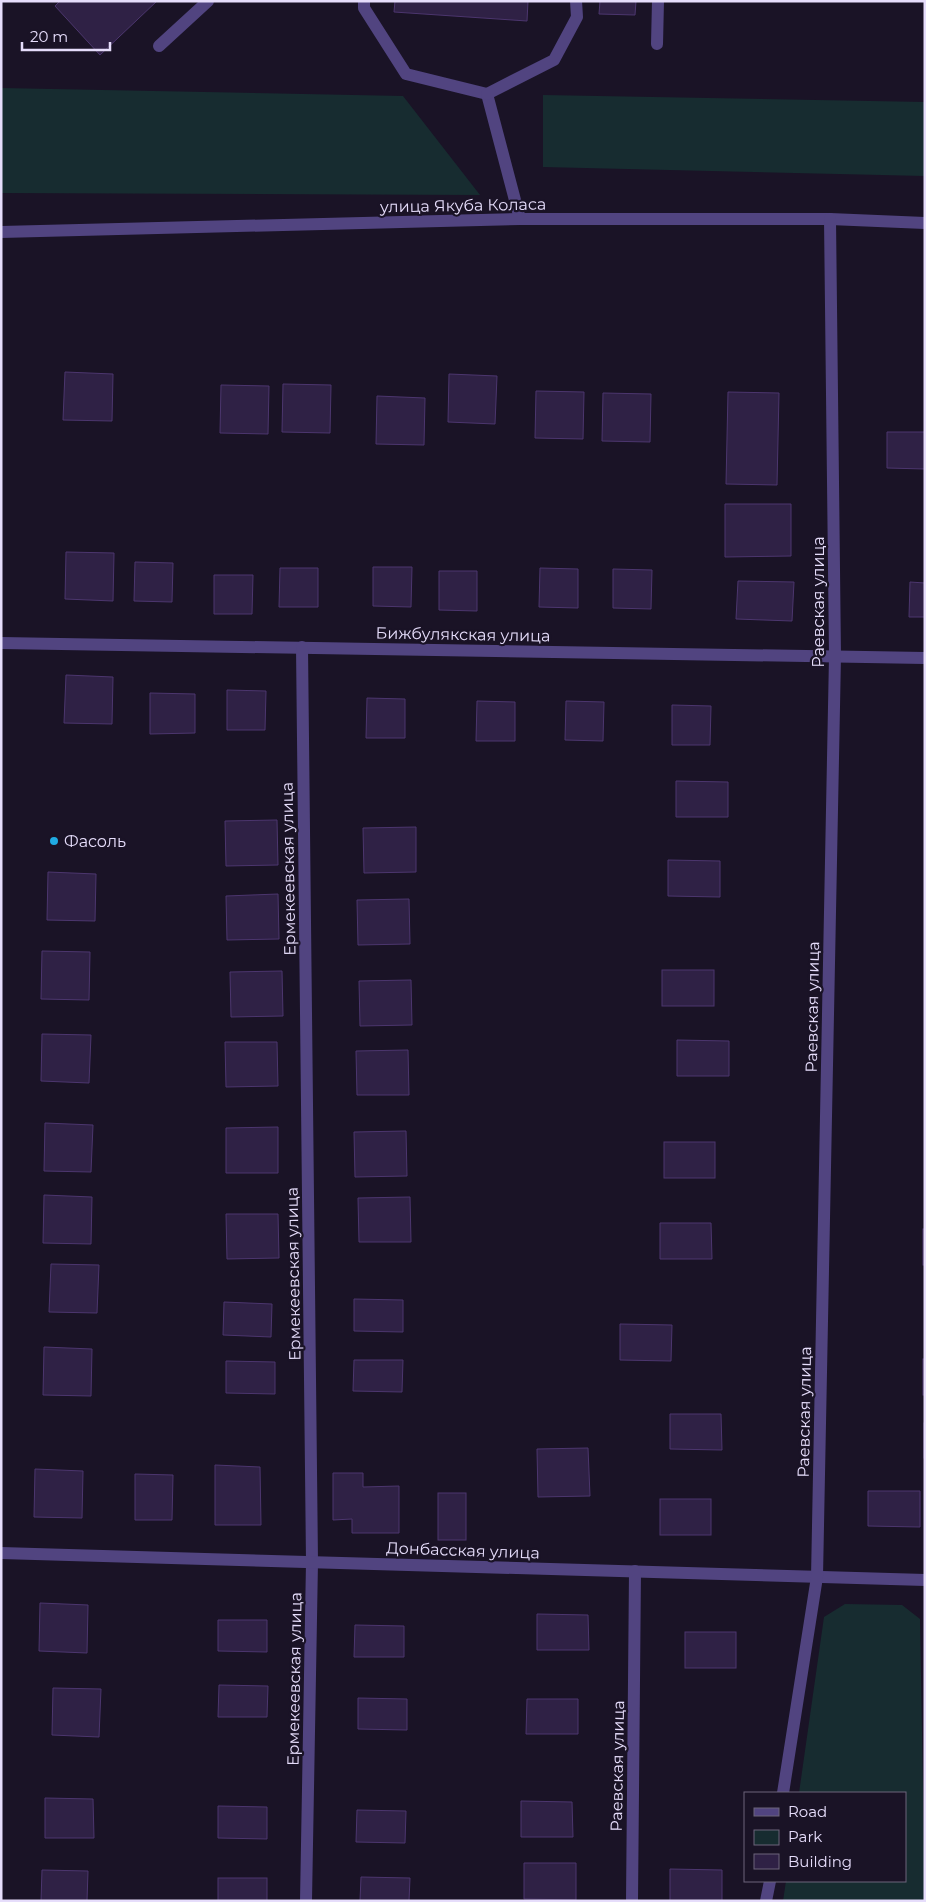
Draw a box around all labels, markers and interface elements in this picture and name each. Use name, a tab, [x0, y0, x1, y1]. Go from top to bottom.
scale bar	[22, 20, 110, 52]
text: 20 m	[30, 27, 68, 46]
street label: улица Якуба Коласа	[379, 195, 546, 216]
street label: Раевская улица	[809, 536, 828, 668]
street label: Бижбулякская улица	[375, 623, 551, 646]
street label: Ермекеевская улица	[277, 782, 300, 956]
place label: Фасоль	[64, 832, 126, 851]
marker: Фасоль	[48, 835, 60, 847]
street label: Раевская улица	[802, 941, 823, 1073]
street label: Ермекеевская улица	[282, 1187, 305, 1361]
street label: Раевская улица	[794, 1346, 815, 1478]
street label: Донбасская улица	[386, 1538, 540, 1563]
street label: Ермекеевская улица	[283, 1592, 306, 1766]
street label: Раевская улица	[607, 1700, 628, 1832]
legend	[744, 1792, 906, 1882]
text: Road	[788, 1802, 827, 1821]
text: Park	[788, 1827, 822, 1846]
text: Building	[788, 1852, 852, 1871]

